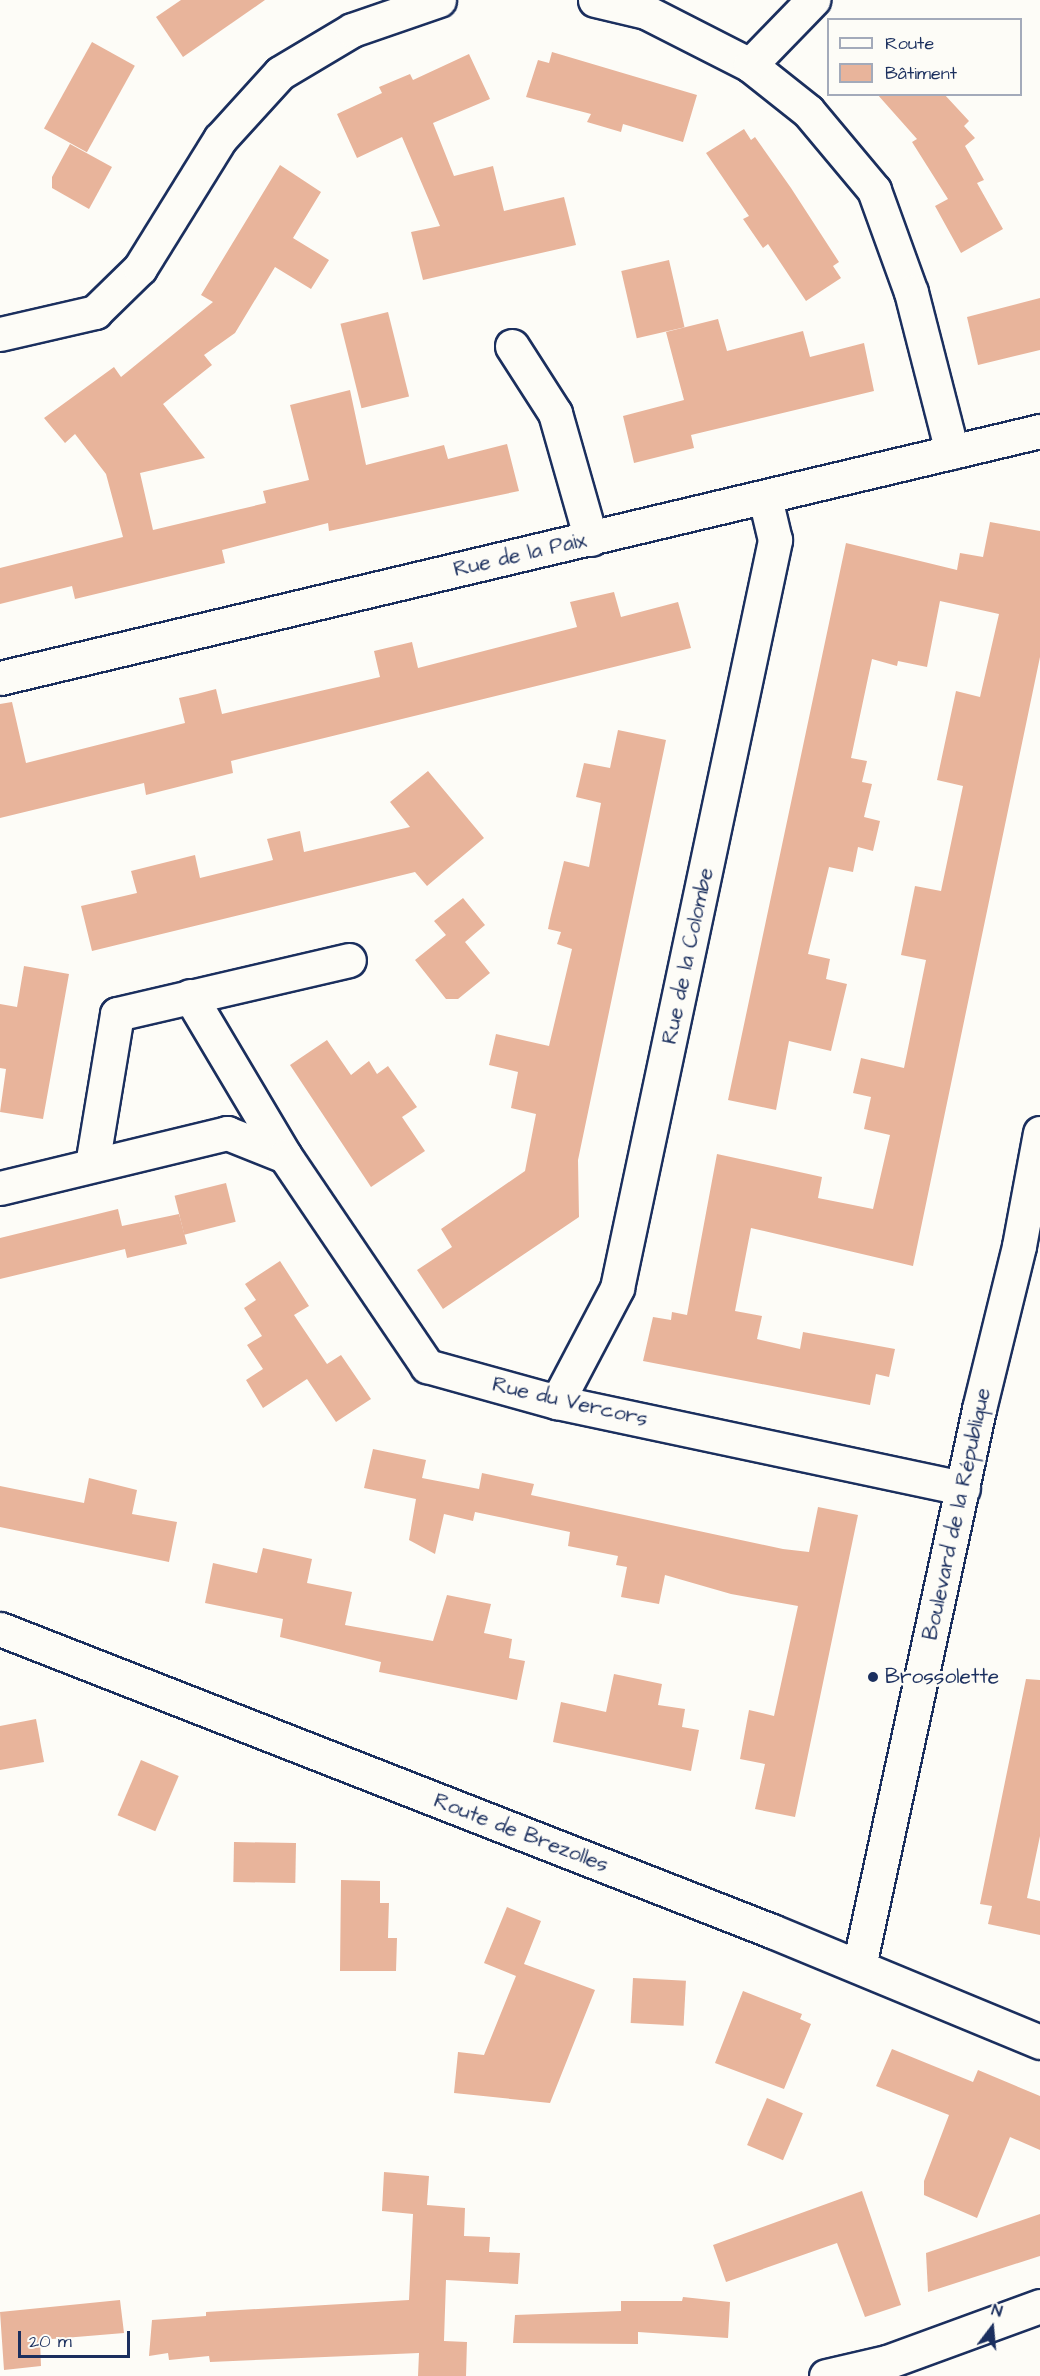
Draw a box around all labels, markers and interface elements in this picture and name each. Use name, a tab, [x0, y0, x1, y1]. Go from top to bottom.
legend	[827, 18, 1022, 96]
text: Route	[885, 31, 934, 56]
text: Bâtiment	[885, 61, 957, 86]
street label: Rue de la Paix	[451, 527, 589, 583]
street label: Rue de la Colombe	[657, 866, 719, 1046]
street label: Rue du Vercors	[490, 1372, 650, 1432]
street label: Boulevard de la République	[918, 1386, 996, 1642]
place label: Brossolette	[885, 1664, 999, 1690]
marker: Brossolette	[866, 1670, 880, 1684]
street label: Route de Brezolles	[430, 1788, 612, 1878]
north arrow	[962, 2298, 1022, 2358]
text: N	[989, 2299, 1005, 2323]
scale bar	[21, 2319, 134, 2357]
text: 20 m	[29, 2329, 72, 2354]

